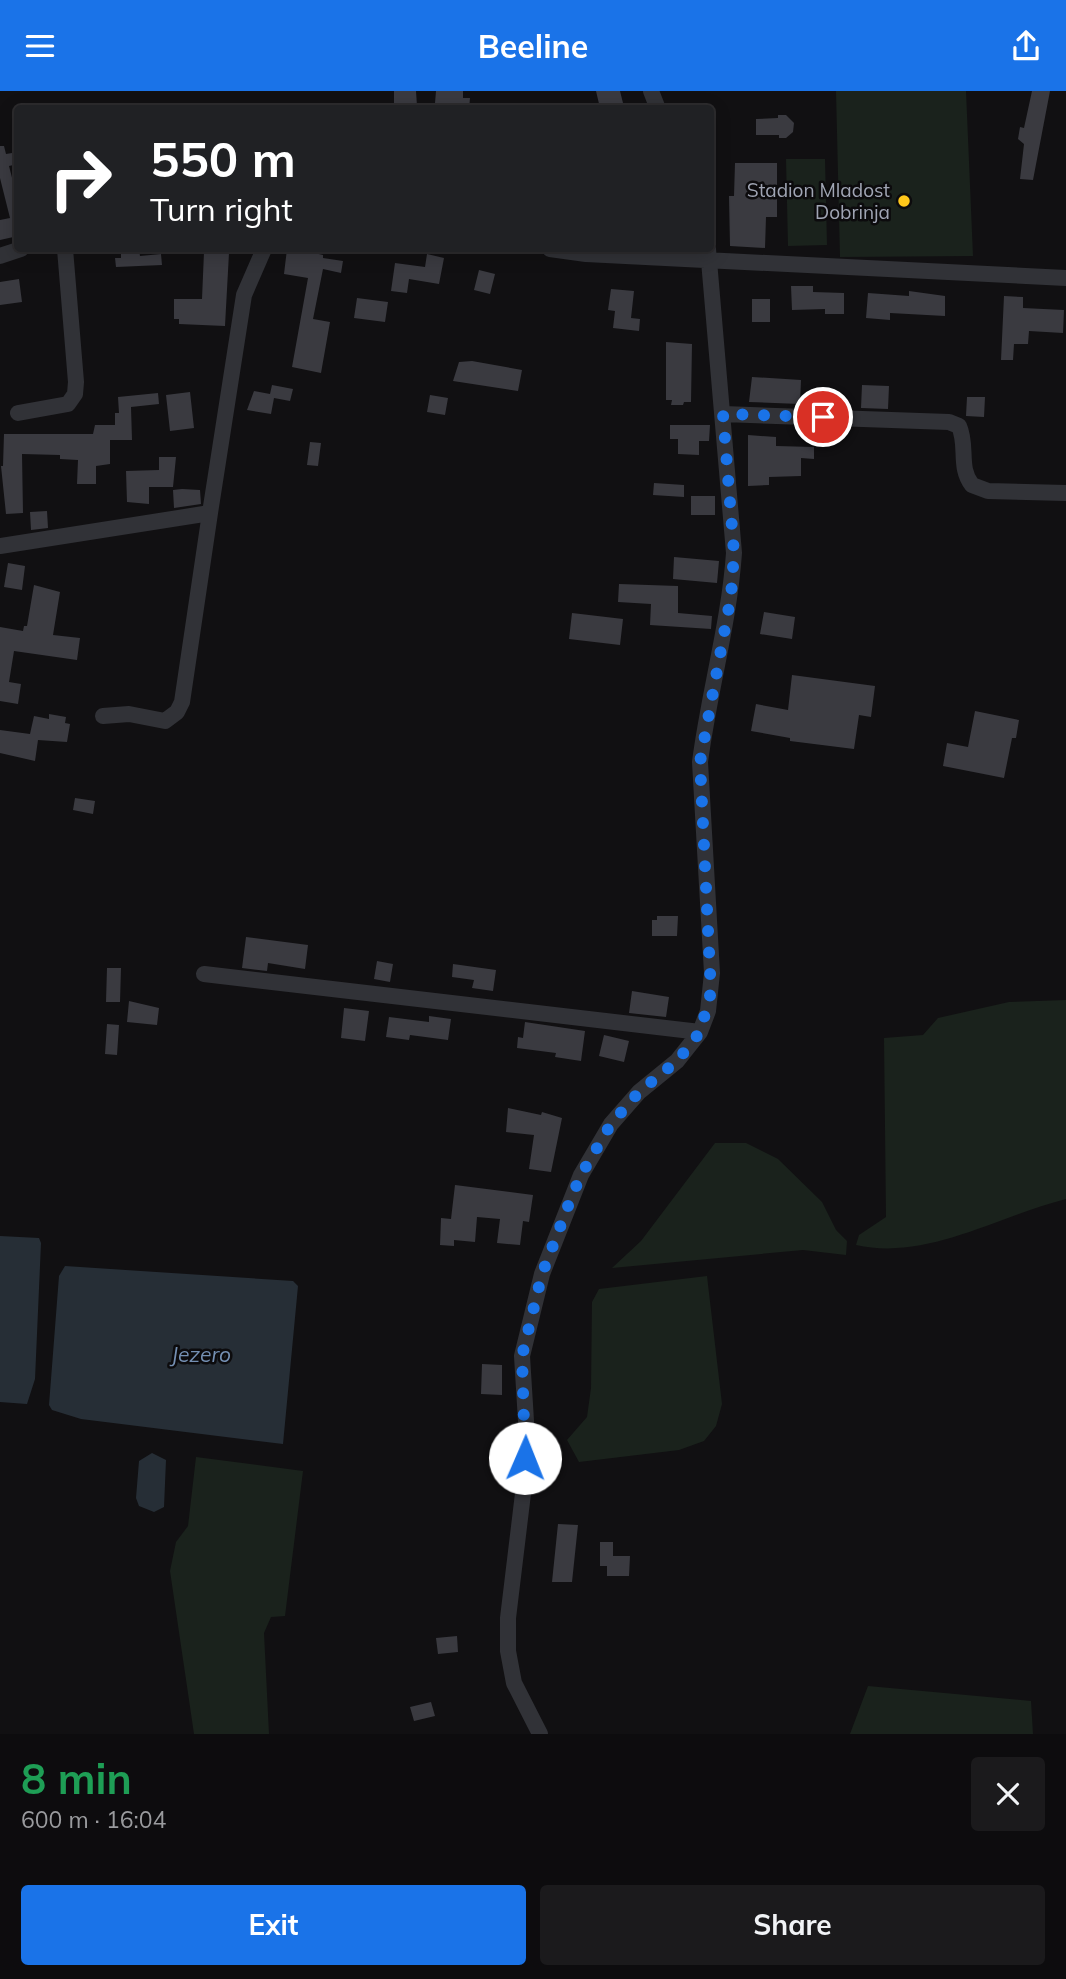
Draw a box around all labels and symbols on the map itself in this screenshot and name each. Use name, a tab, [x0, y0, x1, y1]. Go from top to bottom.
place label: Stadion Mladost Dobrinja	[747, 178, 890, 224]
marker: Stadion Mladost Dobrinja	[896, 193, 912, 209]
pin	[793, 387, 853, 447]
water label: Jezero	[169, 1341, 231, 1367]
position arrow	[488, 1421, 562, 1495]

